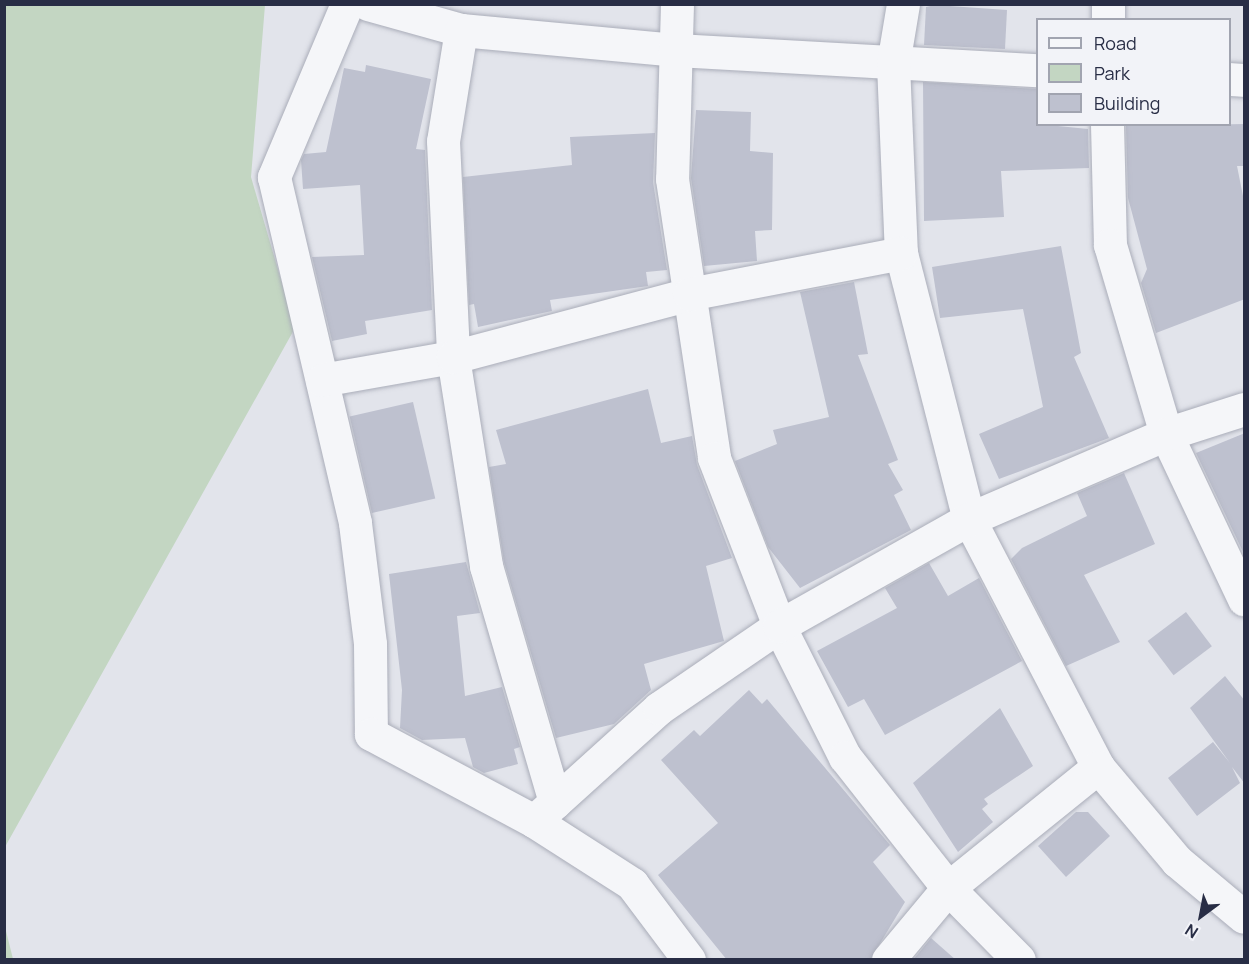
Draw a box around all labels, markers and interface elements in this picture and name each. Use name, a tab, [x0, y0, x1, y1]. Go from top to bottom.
legend	[1036, 18, 1231, 126]
text: Road	[1094, 31, 1137, 55]
text: Park	[1094, 61, 1130, 85]
text: Building	[1094, 91, 1160, 115]
north arrow	[1171, 886, 1231, 946]
text: N	[1181, 919, 1202, 944]

